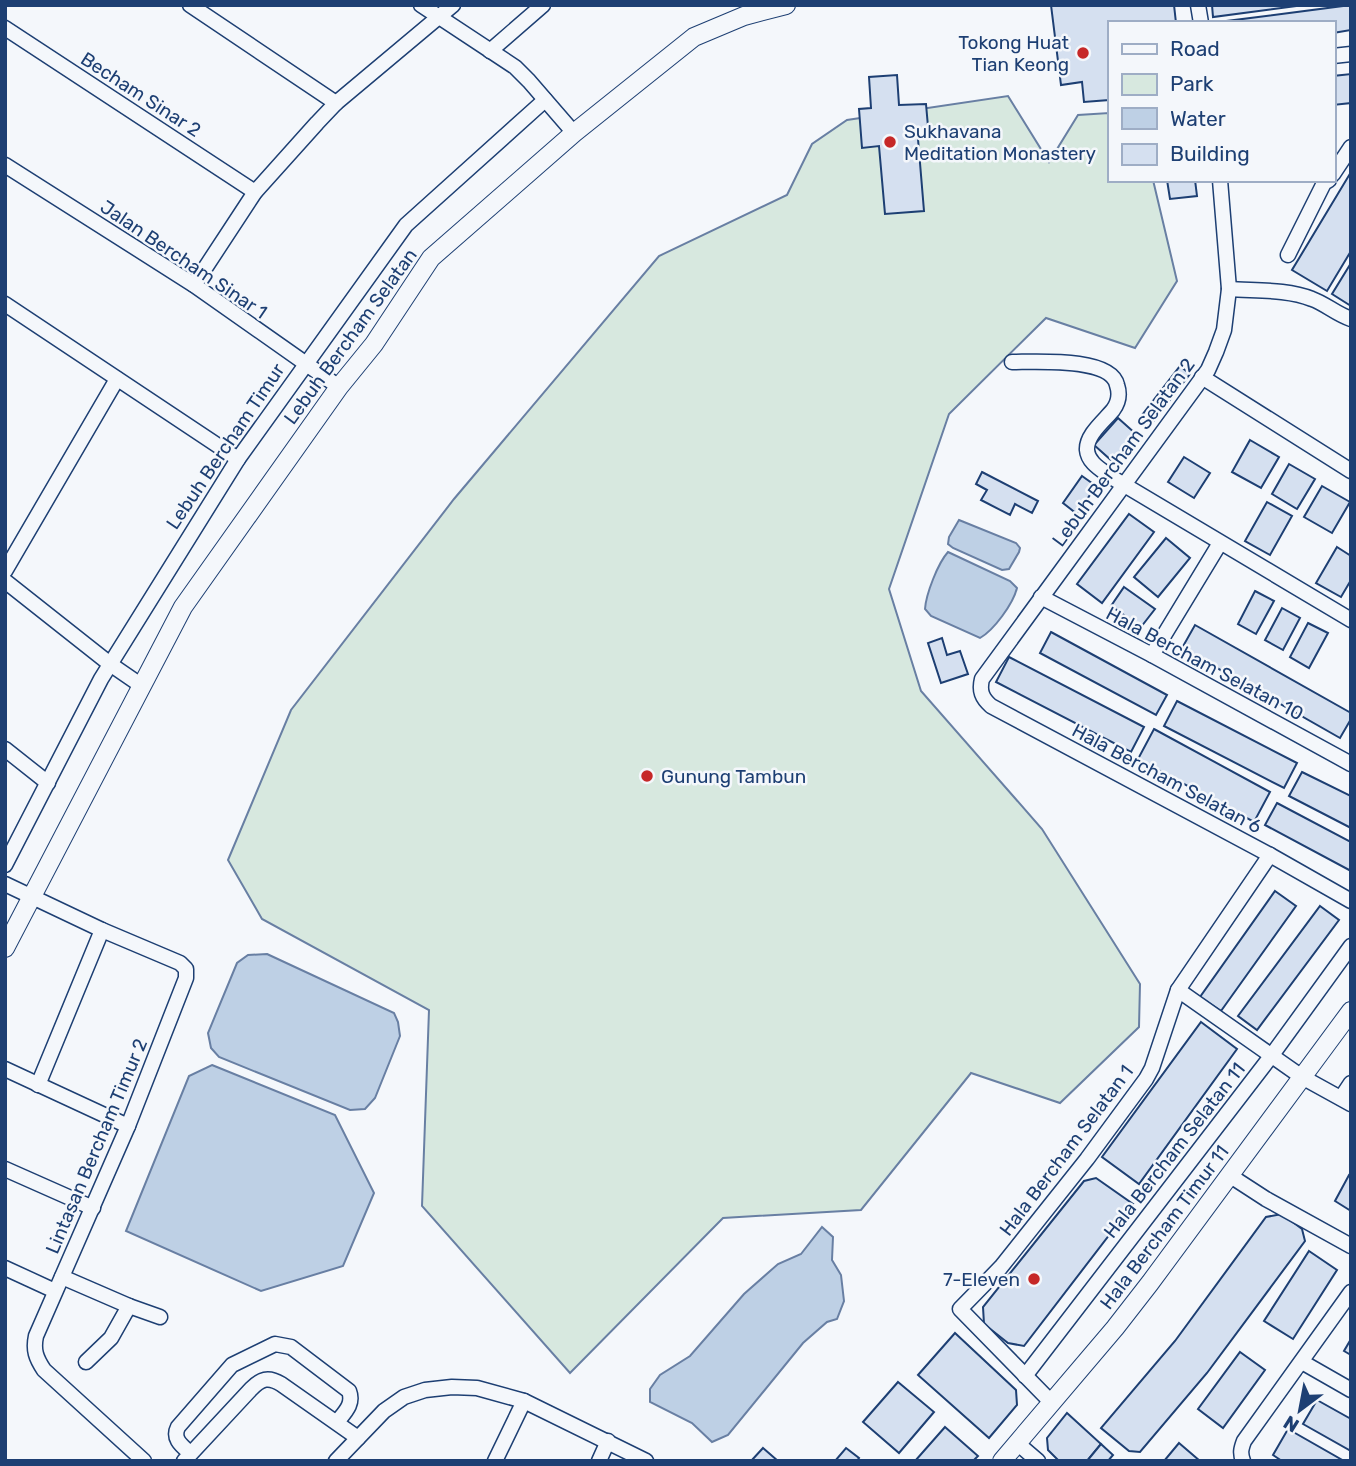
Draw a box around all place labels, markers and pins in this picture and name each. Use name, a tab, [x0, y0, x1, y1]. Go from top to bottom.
place label: Tokong Huat Tian Keong	[958, 31, 1070, 76]
marker: Tokong Huat Tian Keong	[1075, 45, 1091, 61]
place label: Sukhavana Meditation Monastery	[904, 120, 1096, 165]
marker: Sukhavana Meditation Monastery	[882, 134, 898, 150]
place label: Gunung Tambun	[661, 765, 806, 788]
marker: Gunung Tambun	[639, 768, 655, 784]
place label: 7-Eleven	[943, 1268, 1020, 1291]
marker: 7-Eleven	[1026, 1271, 1042, 1287]

